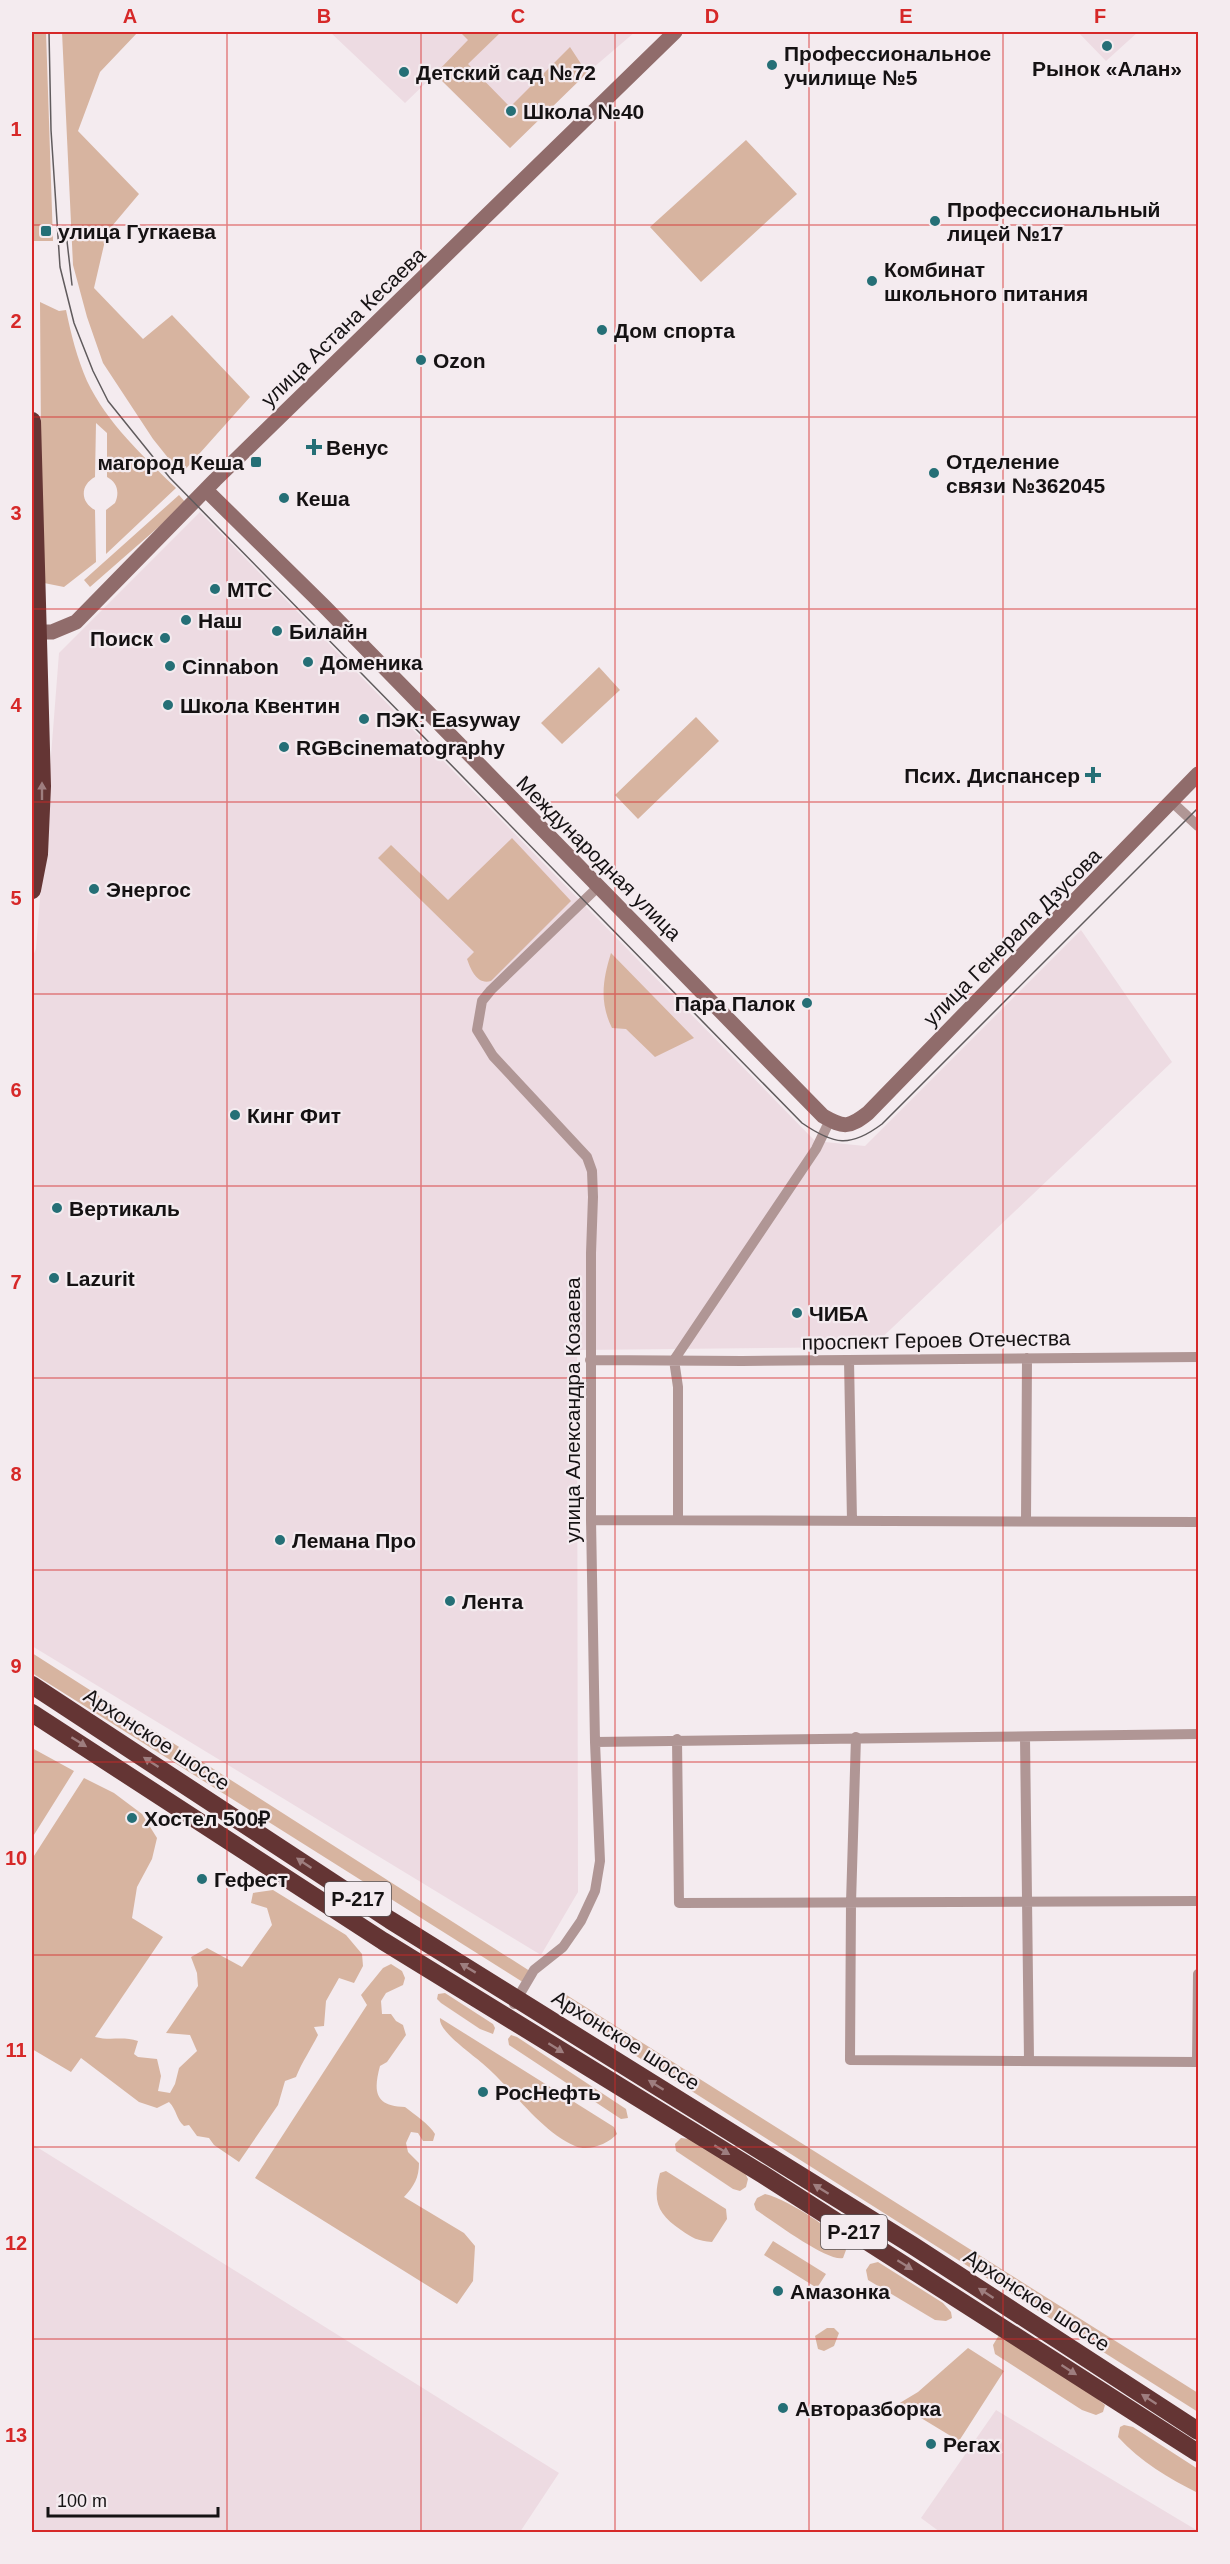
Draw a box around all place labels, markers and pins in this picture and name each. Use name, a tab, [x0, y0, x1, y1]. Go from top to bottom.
marker: Рынок «Алан»	[1100, 39, 1114, 53]
place label: Профессиональное училище №5	[784, 42, 991, 89]
place label: Рынок «Алан»	[1032, 57, 1182, 80]
marker: Профессиональное училище №5	[765, 58, 779, 72]
place label: Детский сад №72	[416, 61, 596, 84]
marker: Детский сад №72	[397, 65, 411, 79]
place label: Школа №40	[523, 100, 644, 123]
marker: Школа №40	[504, 104, 518, 118]
place label: Профессиональный лицей №17	[947, 198, 1161, 245]
marker: Профессиональный лицей №17	[928, 214, 942, 228]
place label: улица Гугкаева	[58, 220, 216, 243]
marker: улица Гугкаева	[39, 224, 53, 238]
place label: Комбинат школьного питания	[884, 258, 1088, 305]
marker: Комбинат школьного питания	[865, 274, 879, 288]
place label: Дом спорта	[614, 319, 735, 342]
marker: Дом спорта	[595, 323, 609, 337]
place label: Ozon	[433, 349, 486, 372]
marker: Ozon	[414, 353, 428, 367]
place label: Венус	[326, 436, 389, 459]
marker: Венус	[307, 440, 321, 454]
place label: Отделение связи №362045	[946, 450, 1106, 497]
place label: магород Кеша	[98, 451, 244, 474]
marker: магород Кеша	[249, 455, 263, 469]
marker: Отделение связи №362045	[927, 466, 941, 480]
place label: Кеша	[296, 487, 350, 510]
marker: Кеша	[277, 491, 291, 505]
place label: МТС	[227, 578, 273, 601]
marker: МТС	[208, 582, 222, 596]
place label: Наш	[198, 609, 242, 632]
marker: Наш	[179, 613, 193, 627]
place label: Билайн	[289, 620, 368, 643]
marker: Билайн	[270, 624, 284, 638]
place label: Поиск	[90, 627, 153, 650]
marker: Поиск	[158, 631, 172, 645]
place label: Доменика	[320, 651, 423, 674]
place label: Cinnabon	[182, 655, 279, 678]
marker: Доменика	[301, 655, 315, 669]
marker: Cinnabon	[163, 659, 177, 673]
place label: Школа Квентин	[180, 694, 340, 717]
marker: Школа Квентин	[161, 698, 175, 712]
place label: ПЭК: Easyway	[376, 708, 521, 731]
marker: ПЭК: Easyway	[357, 712, 371, 726]
place label: RGBcinematography	[296, 736, 505, 759]
marker: RGBcinematography	[277, 740, 291, 754]
place label: Псих. Диспансер	[904, 764, 1080, 787]
marker: Псих. Диспансер	[1084, 766, 1102, 784]
place label: Энергос	[106, 878, 191, 901]
marker: Энергос	[87, 882, 101, 896]
place label: Пара Палок	[675, 992, 795, 1015]
marker: Пара Палок	[800, 996, 814, 1010]
place label: Кинг Фит	[247, 1104, 341, 1127]
marker: Кинг Фит	[228, 1108, 242, 1122]
place label: Вертикаль	[69, 1197, 180, 1220]
marker: Вертикаль	[50, 1201, 64, 1215]
place label: Lazurit	[66, 1267, 135, 1290]
marker: Lazurit	[47, 1271, 61, 1285]
place label: ЧИБА	[809, 1302, 868, 1325]
marker: ЧИБА	[790, 1306, 804, 1320]
place label: Лемана Про	[292, 1529, 416, 1552]
marker: Лемана Про	[273, 1533, 287, 1547]
place label: Лента	[462, 1590, 523, 1613]
marker: Лента	[443, 1594, 457, 1608]
place label: Хостел 500₽	[144, 1807, 270, 1830]
marker: Хостел 500₽	[125, 1811, 139, 1825]
place label: Гефест	[214, 1868, 288, 1891]
marker: Гефест	[195, 1872, 209, 1886]
place label: РосНефть	[495, 2081, 601, 2104]
marker: РосНефть	[476, 2085, 490, 2099]
place label: Амазонка	[790, 2280, 890, 2303]
marker: Амазонка	[771, 2284, 785, 2298]
place label: Авторазборка	[795, 2397, 941, 2420]
marker: Авторазборка	[776, 2401, 790, 2415]
place label: Регах	[943, 2433, 1001, 2456]
marker: Регах	[924, 2437, 938, 2451]

